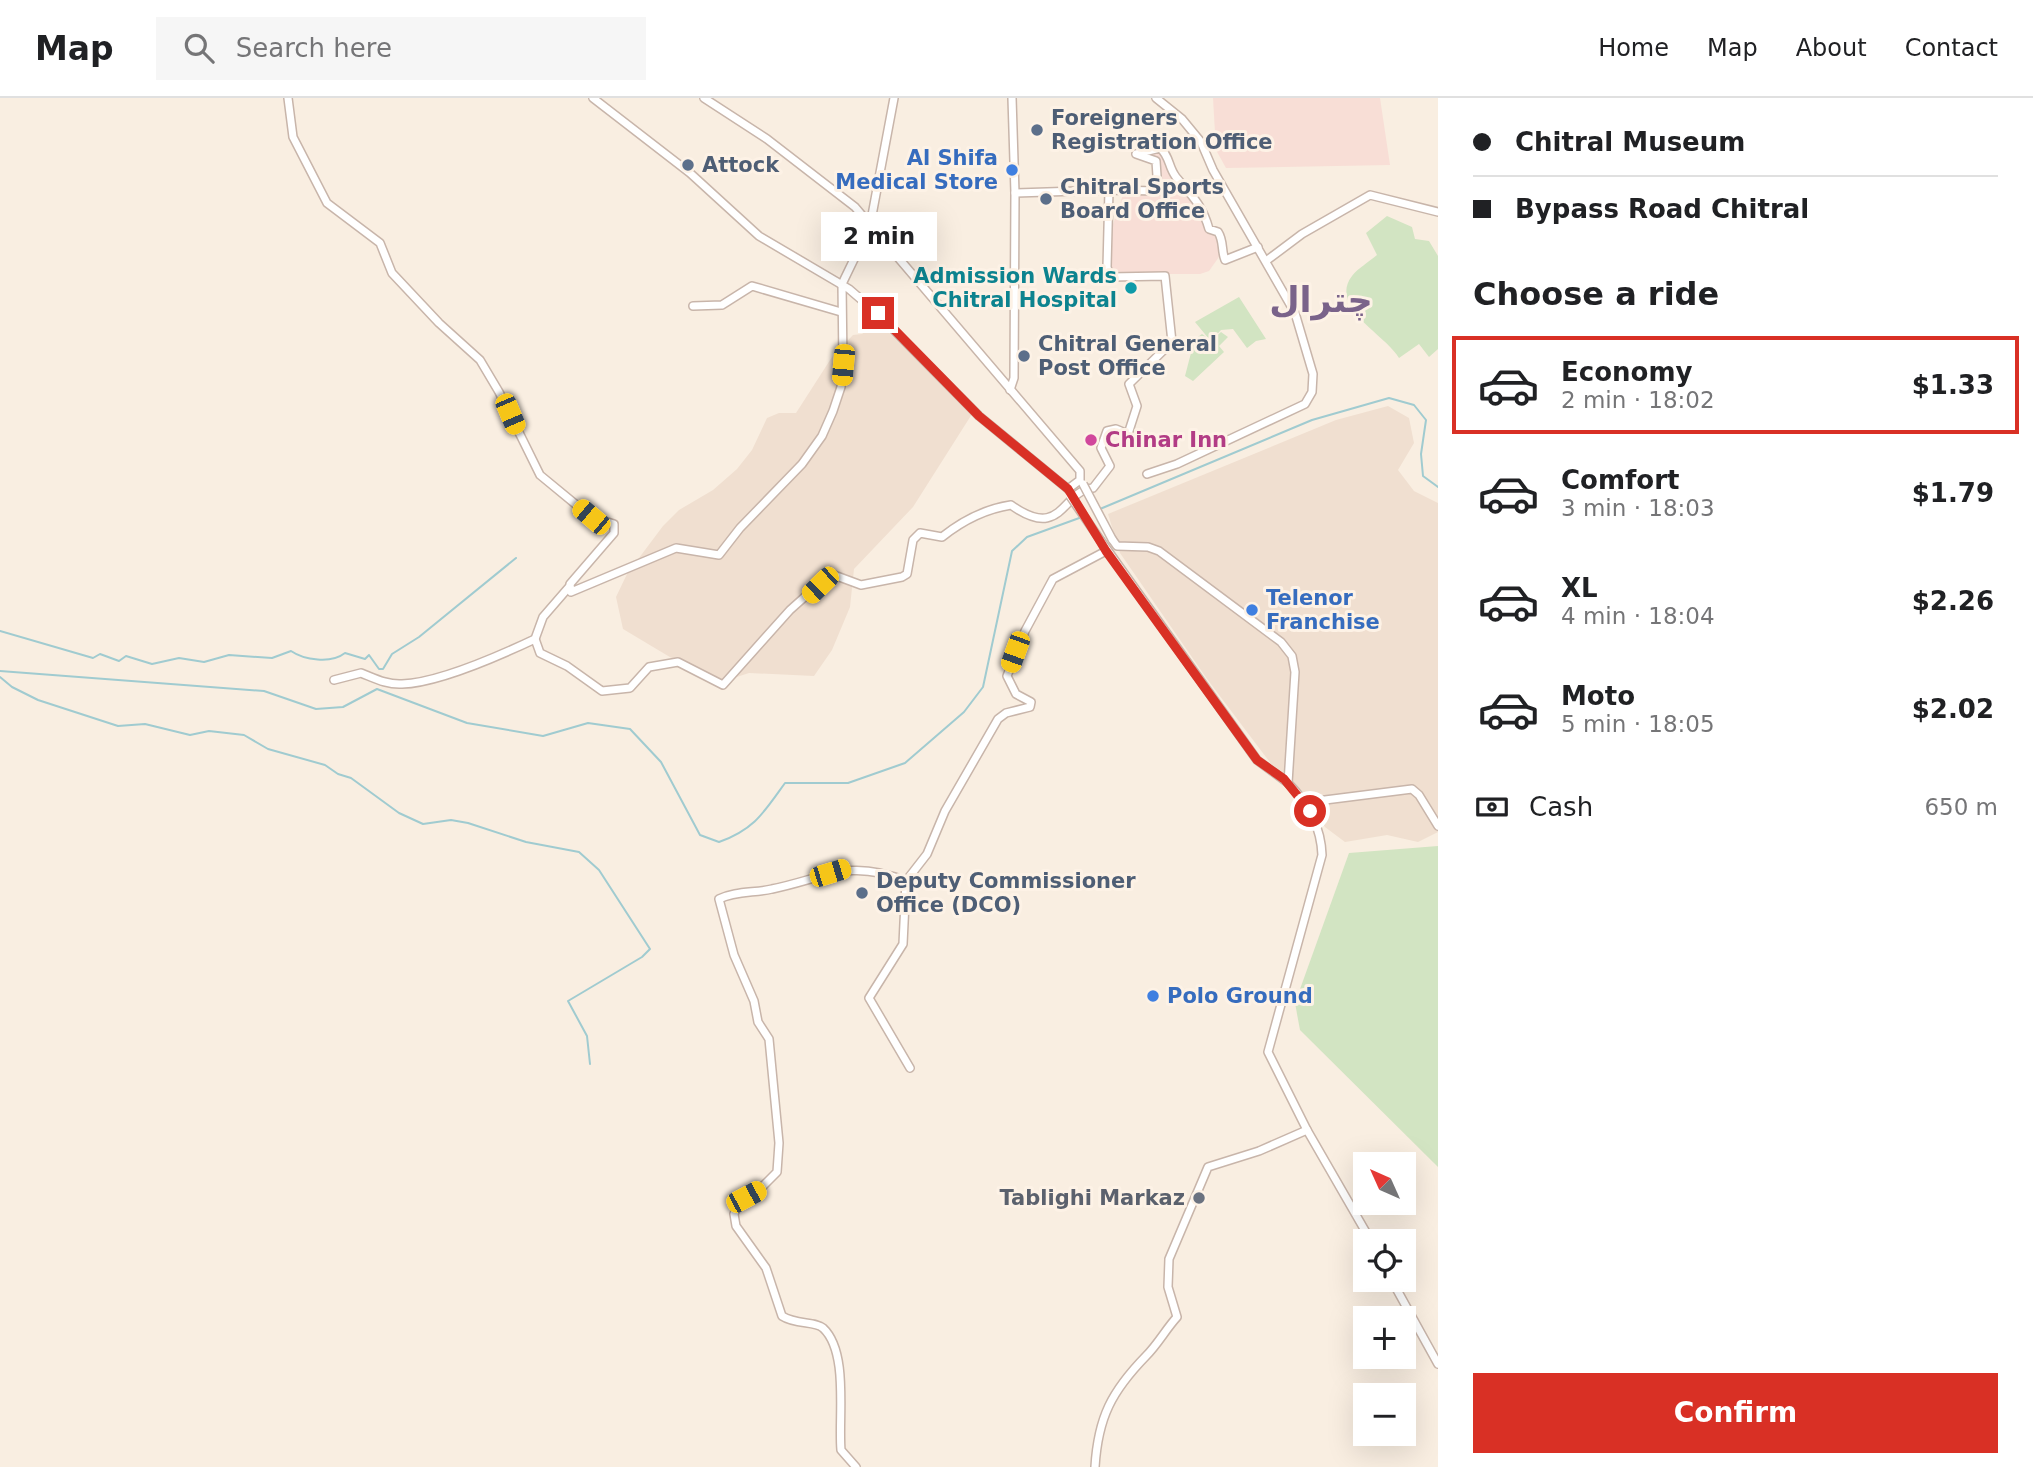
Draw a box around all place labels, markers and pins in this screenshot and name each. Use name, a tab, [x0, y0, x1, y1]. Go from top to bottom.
place label: Foreigners Registration Office	[1051, 106, 1273, 154]
marker: Foreigners Registration Office	[1029, 122, 1045, 138]
place label: Al Shifa Medical Store	[835, 146, 998, 194]
place label: Attock	[702, 153, 780, 177]
marker: Attock	[680, 157, 696, 173]
marker: Al Shifa Medical Store	[1004, 162, 1020, 178]
place label: Chitral Sports Board Office	[1060, 175, 1224, 223]
marker: Chitral Sports Board Office	[1038, 191, 1054, 207]
place label: Admission Wards Chitral Hospital	[913, 264, 1117, 312]
marker: Admission Wards Chitral Hospital	[1123, 280, 1139, 296]
place label: Chitral General Post Office	[1038, 332, 1217, 380]
marker: Chitral General Post Office	[1016, 348, 1032, 364]
place label: Chinar Inn	[1105, 428, 1227, 452]
marker: Chinar Inn	[1083, 432, 1099, 448]
place label: Telenor Franchise	[1266, 586, 1380, 634]
marker: Telenor Franchise	[1244, 602, 1260, 618]
place label: Deputy Commissioner Office (DCO)	[876, 869, 1136, 917]
marker: Deputy Commissioner Office (DCO)	[854, 885, 870, 901]
place label: Polo Ground	[1167, 984, 1313, 1008]
marker: Polo Ground	[1145, 988, 1161, 1004]
place label: Tablighi Markaz	[1000, 1186, 1185, 1210]
marker: Tablighi Markaz	[1191, 1190, 1207, 1206]

